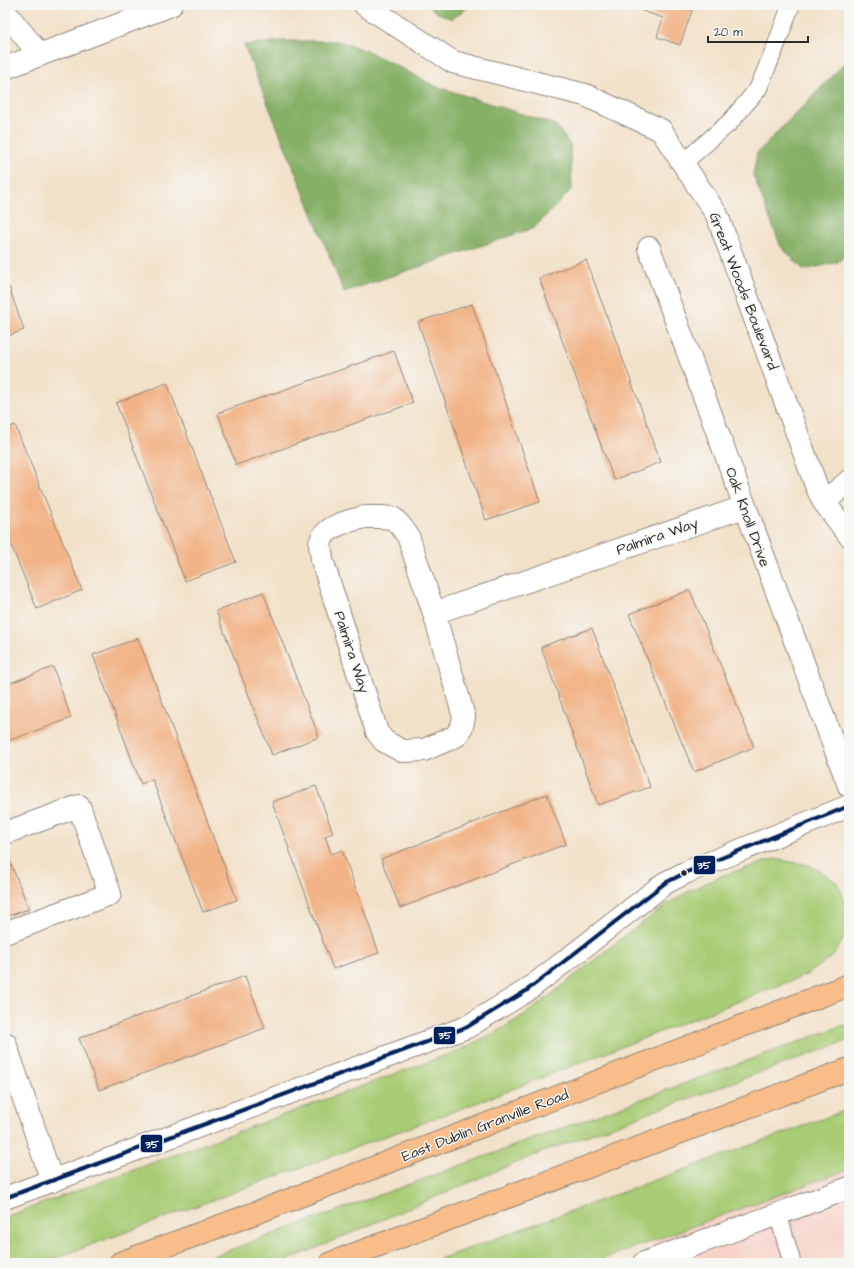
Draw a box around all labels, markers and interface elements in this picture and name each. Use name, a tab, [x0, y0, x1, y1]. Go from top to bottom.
scale bar	[708, 18, 808, 44]
text: 20 m	[714, 24, 743, 41]
street label: Great Woods Boulevard	[704, 209, 783, 373]
street label: Oak Knoll Drive	[720, 464, 775, 570]
street label: Palmira Way	[613, 513, 701, 561]
street label: Palmira Way	[327, 608, 375, 696]
line badge: 35	[693, 855, 716, 875]
text: 35	[696, 858, 711, 873]
unlabelled marker	[679, 868, 689, 878]
line badge: 35	[433, 1026, 456, 1045]
text: 35	[437, 1028, 452, 1043]
street label: East Dublin Granville Road	[399, 1084, 572, 1167]
line badge: 35	[140, 1134, 163, 1153]
text: 35	[144, 1137, 159, 1152]

